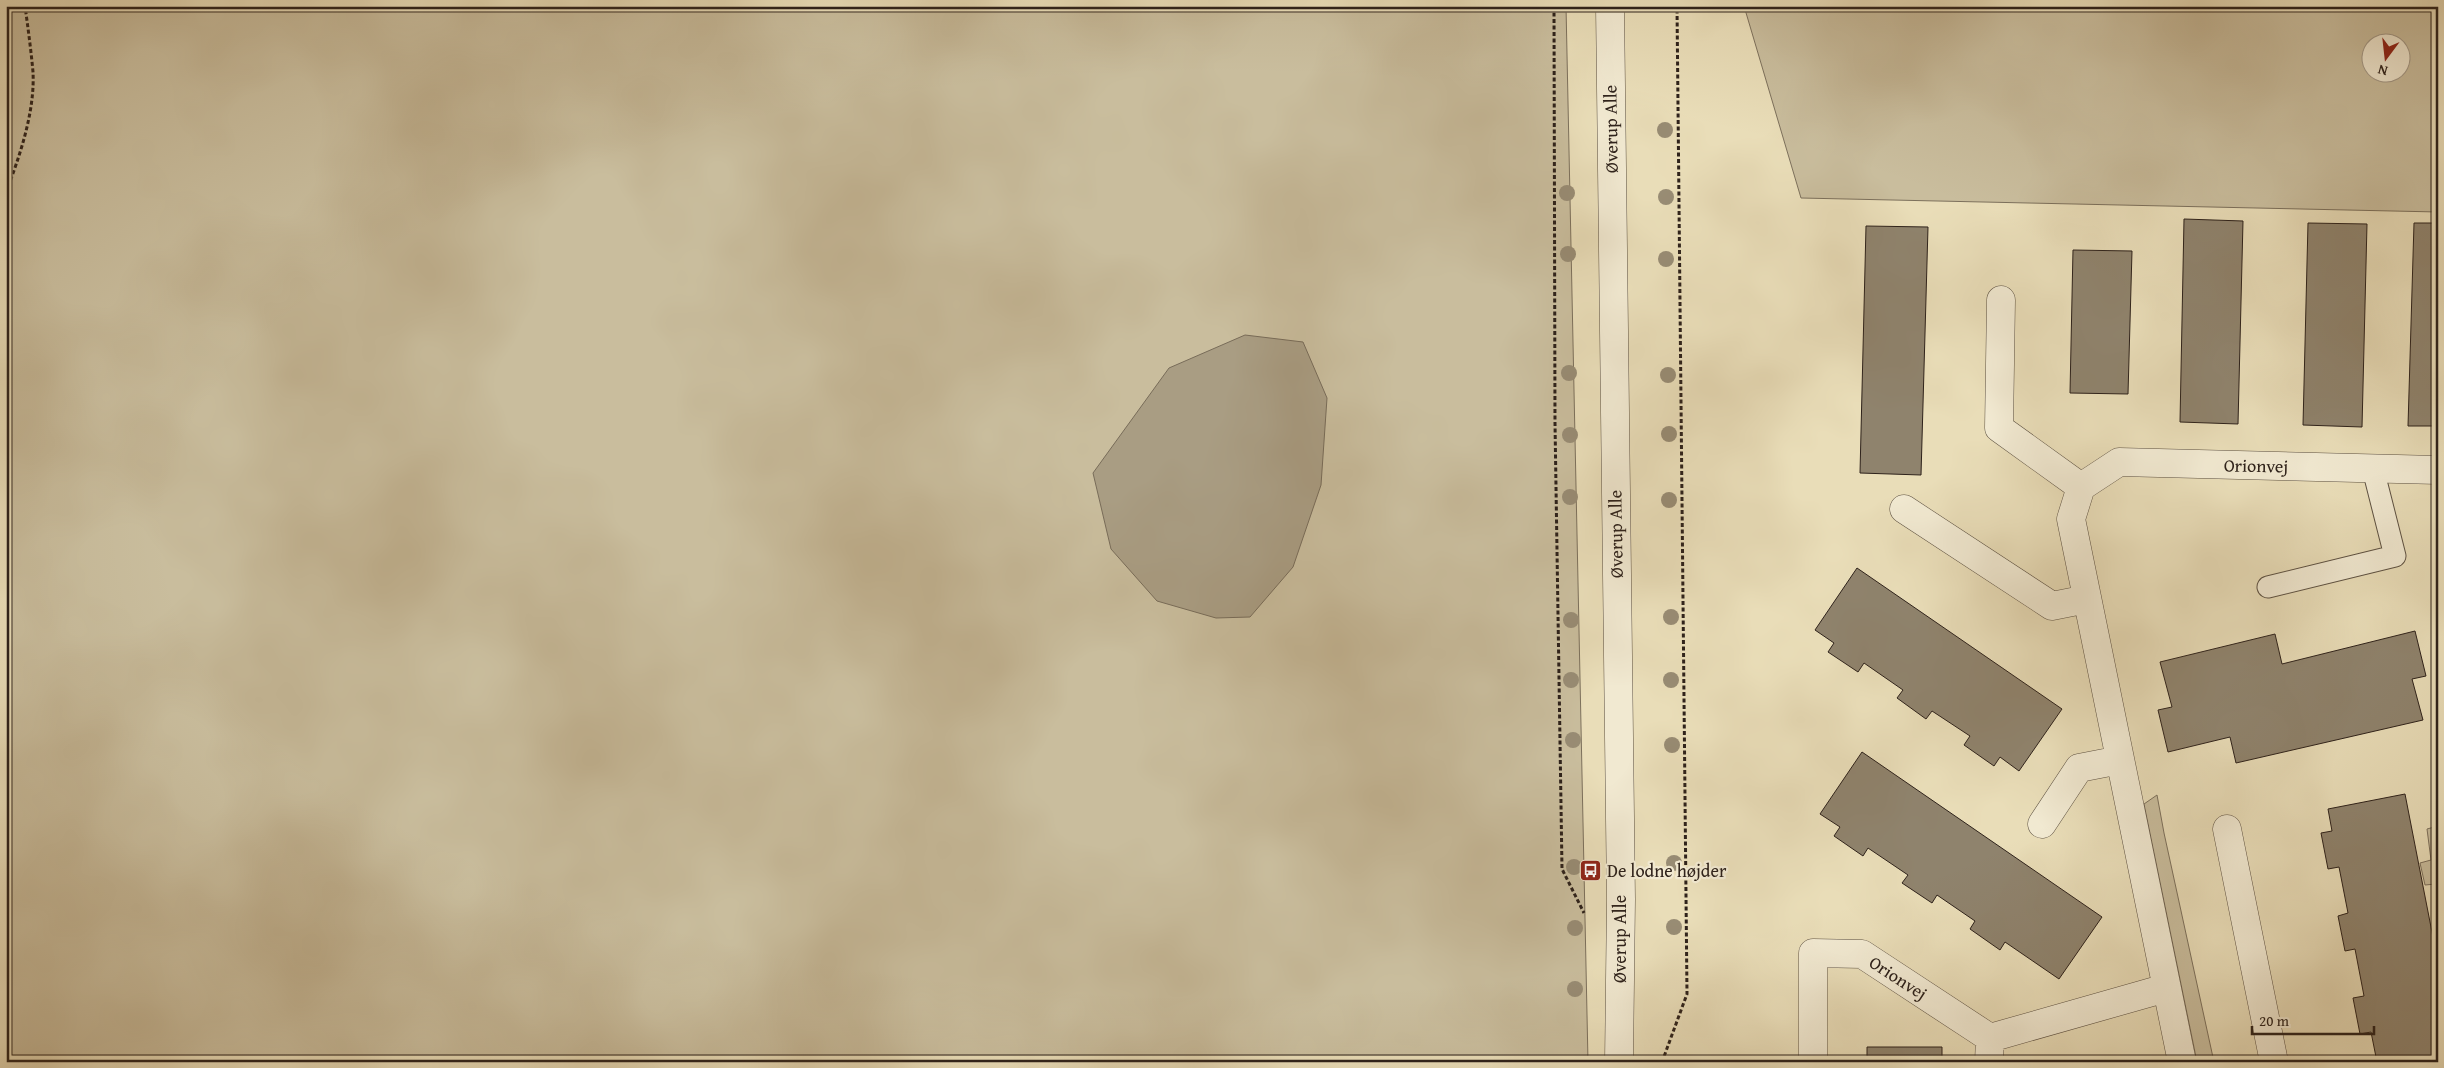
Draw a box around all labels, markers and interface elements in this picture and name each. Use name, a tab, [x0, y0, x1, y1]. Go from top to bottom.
north arrow	[2362, 32, 2412, 82]
text: N	[2375, 60, 2390, 81]
street label: Øverup Alle	[1596, 85, 1625, 173]
street label: Orionvej	[2224, 451, 2288, 480]
street label: Øverup Alle	[1601, 490, 1630, 578]
place label: De lodne højder	[1607, 857, 1727, 884]
bus stop icon: De lodne højder	[1579, 859, 1603, 883]
street label: Øverup Alle	[1606, 895, 1633, 983]
street label: Orionvej	[1864, 949, 1933, 1006]
scale bar	[2252, 1003, 2374, 1035]
text: 20 m	[2259, 1010, 2290, 1031]

